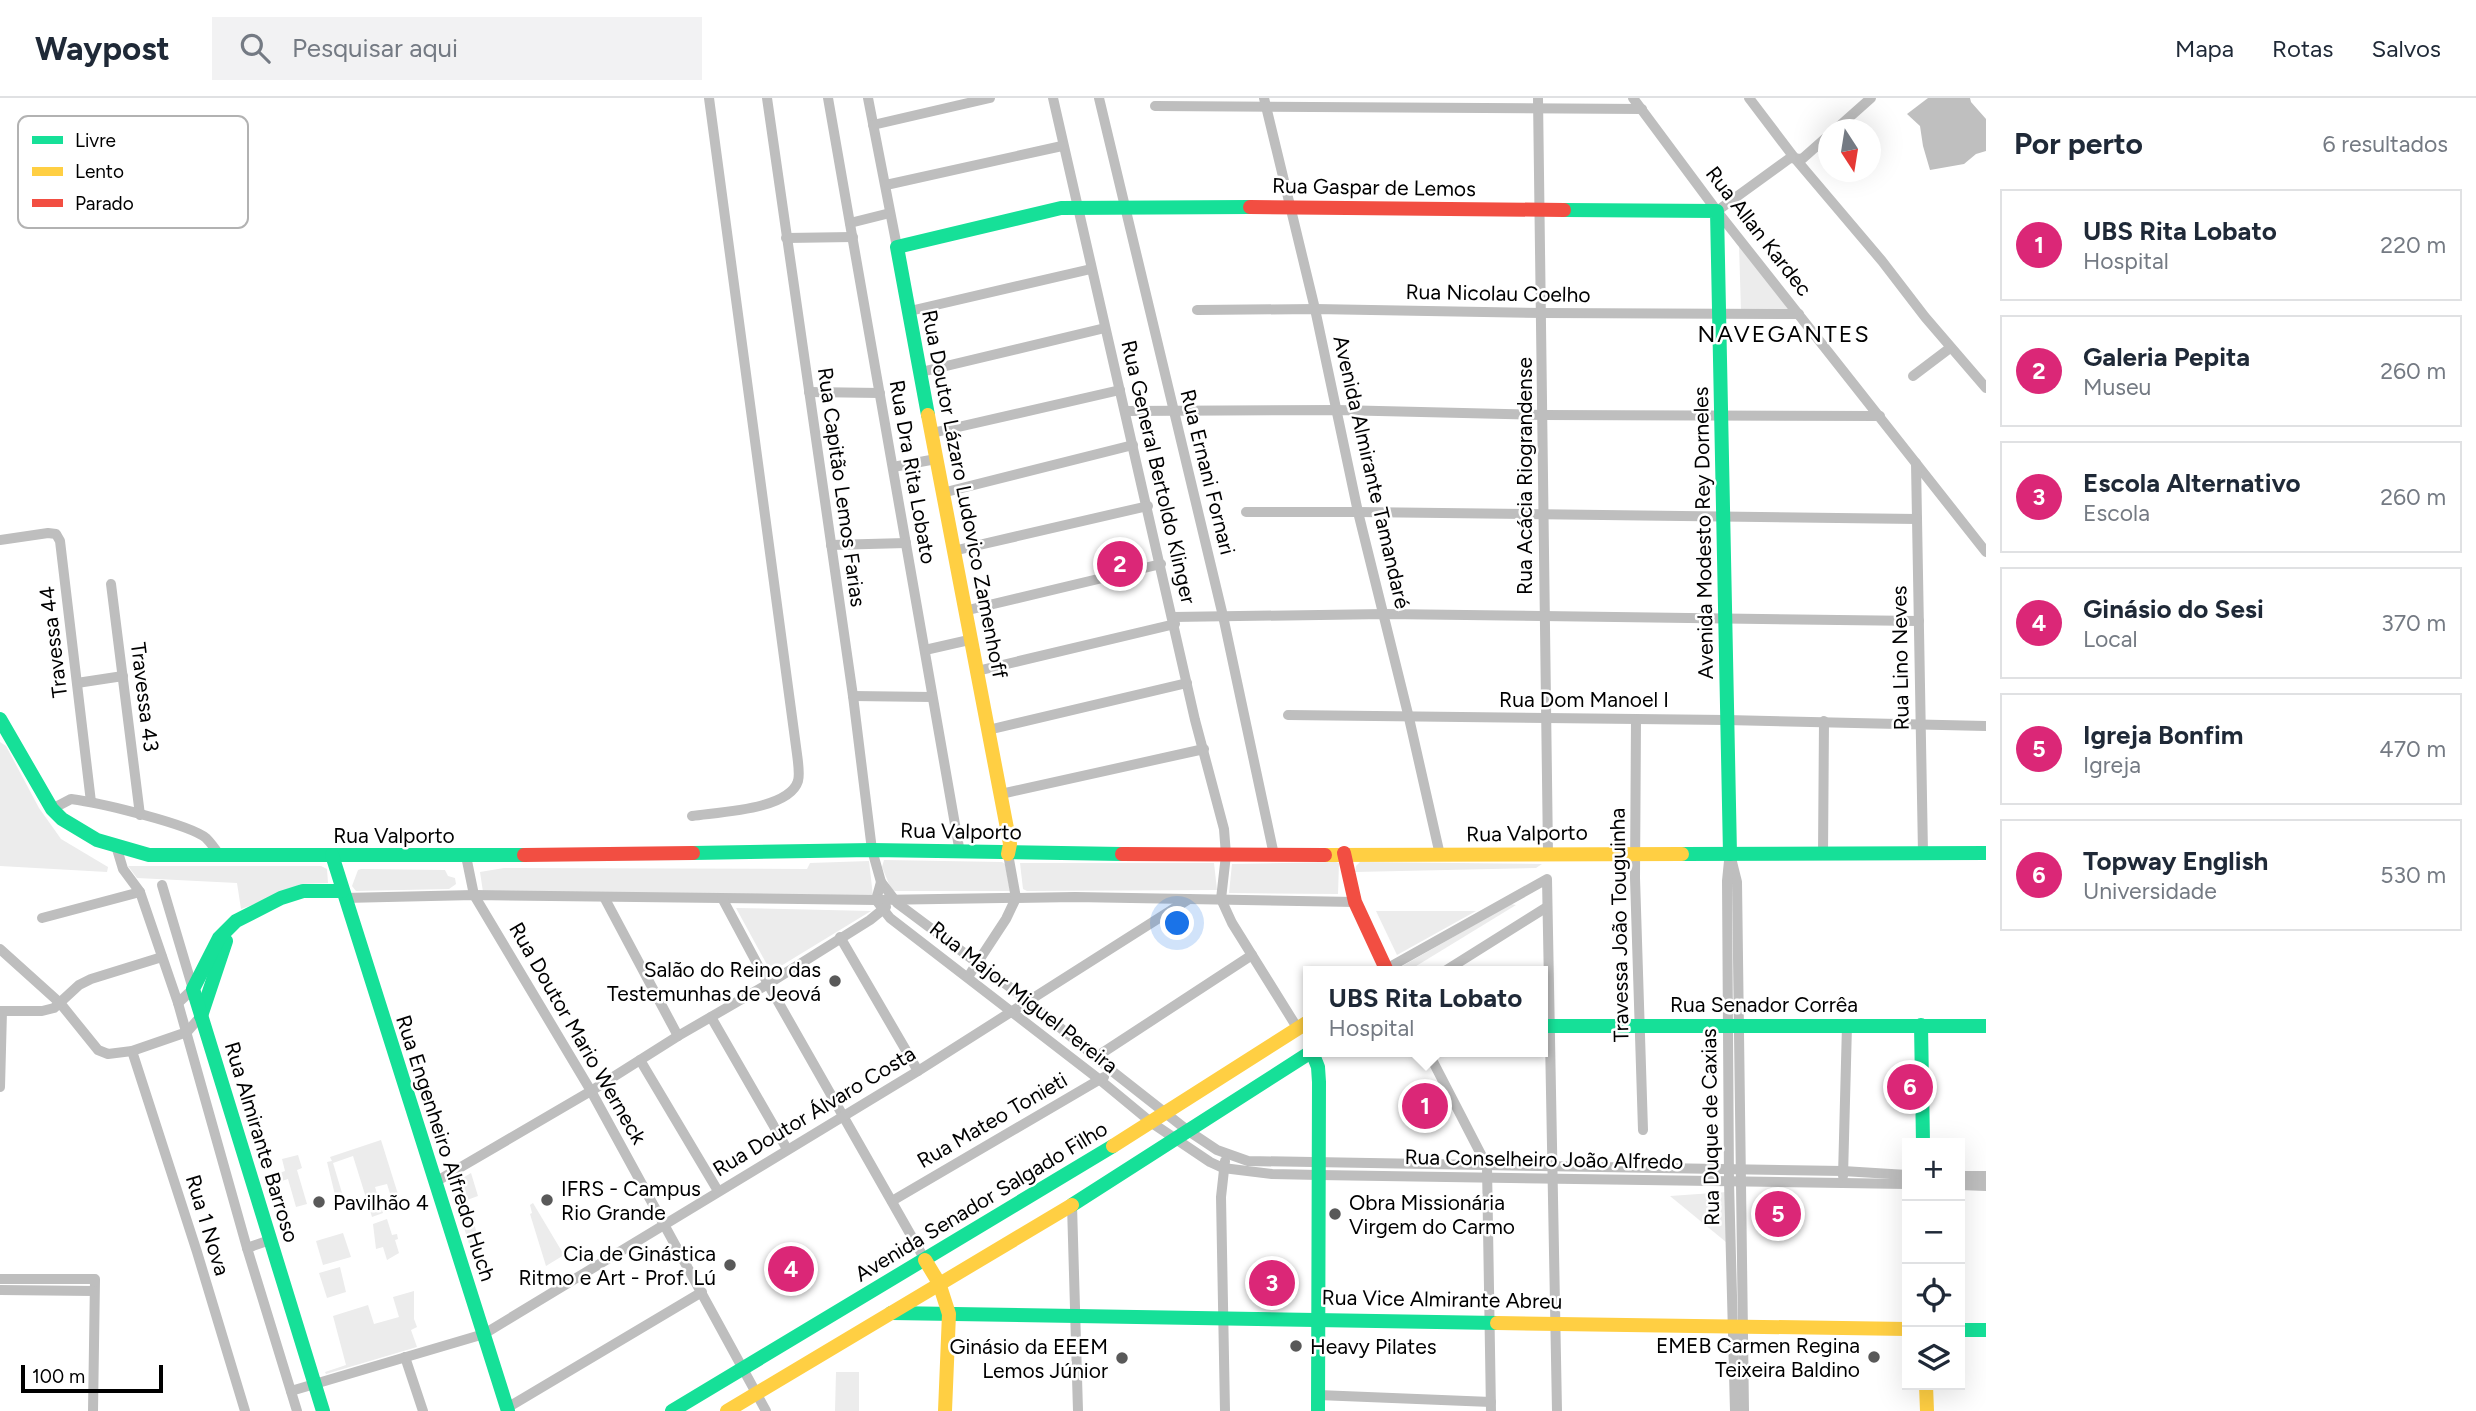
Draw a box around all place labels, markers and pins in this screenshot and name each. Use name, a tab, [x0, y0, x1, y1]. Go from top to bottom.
pin: 2	[1097, 538, 1143, 590]
place label: Salão do Reino das Testemunhas de Jeová	[607, 957, 821, 1006]
marker: Salão do Reino das Testemunhas de Jeová	[827, 973, 843, 989]
pin: 6	[1887, 1061, 1933, 1113]
pin: 1	[1402, 1080, 1448, 1132]
place label: IFRS - Campus Rio Grande	[561, 1176, 701, 1225]
pin: 5	[1755, 1188, 1801, 1240]
place label: Pavilhão 4	[333, 1190, 429, 1215]
place label: Obra Missionária Virgem do Carmo	[1349, 1190, 1515, 1239]
marker: IFRS - Campus Rio Grande	[539, 1192, 555, 1208]
marker: Pavilhão 4	[311, 1194, 327, 1210]
marker: Obra Missionária Virgem do Carmo	[1327, 1206, 1343, 1222]
place label: Cia de Ginástica Ritmo e Art - Prof. Lú	[518, 1241, 716, 1290]
pin: 4	[768, 1243, 814, 1295]
marker: Cia de Ginástica Ritmo e Art - Prof. Lú	[722, 1257, 738, 1273]
pin: 3	[1249, 1257, 1295, 1309]
place label: EMEB Carmen Regina Teixeira Baldino	[1656, 1333, 1860, 1382]
place label: Ginásio da EEEM Lemos Júnior	[949, 1334, 1108, 1383]
place label: Heavy Pilates	[1310, 1334, 1436, 1359]
marker: Heavy Pilates	[1288, 1338, 1304, 1354]
marker: EMEB Carmen Regina Teixeira Baldino	[1866, 1349, 1882, 1365]
marker: Ginásio da EEEM Lemos Júnior	[1114, 1350, 1130, 1366]

